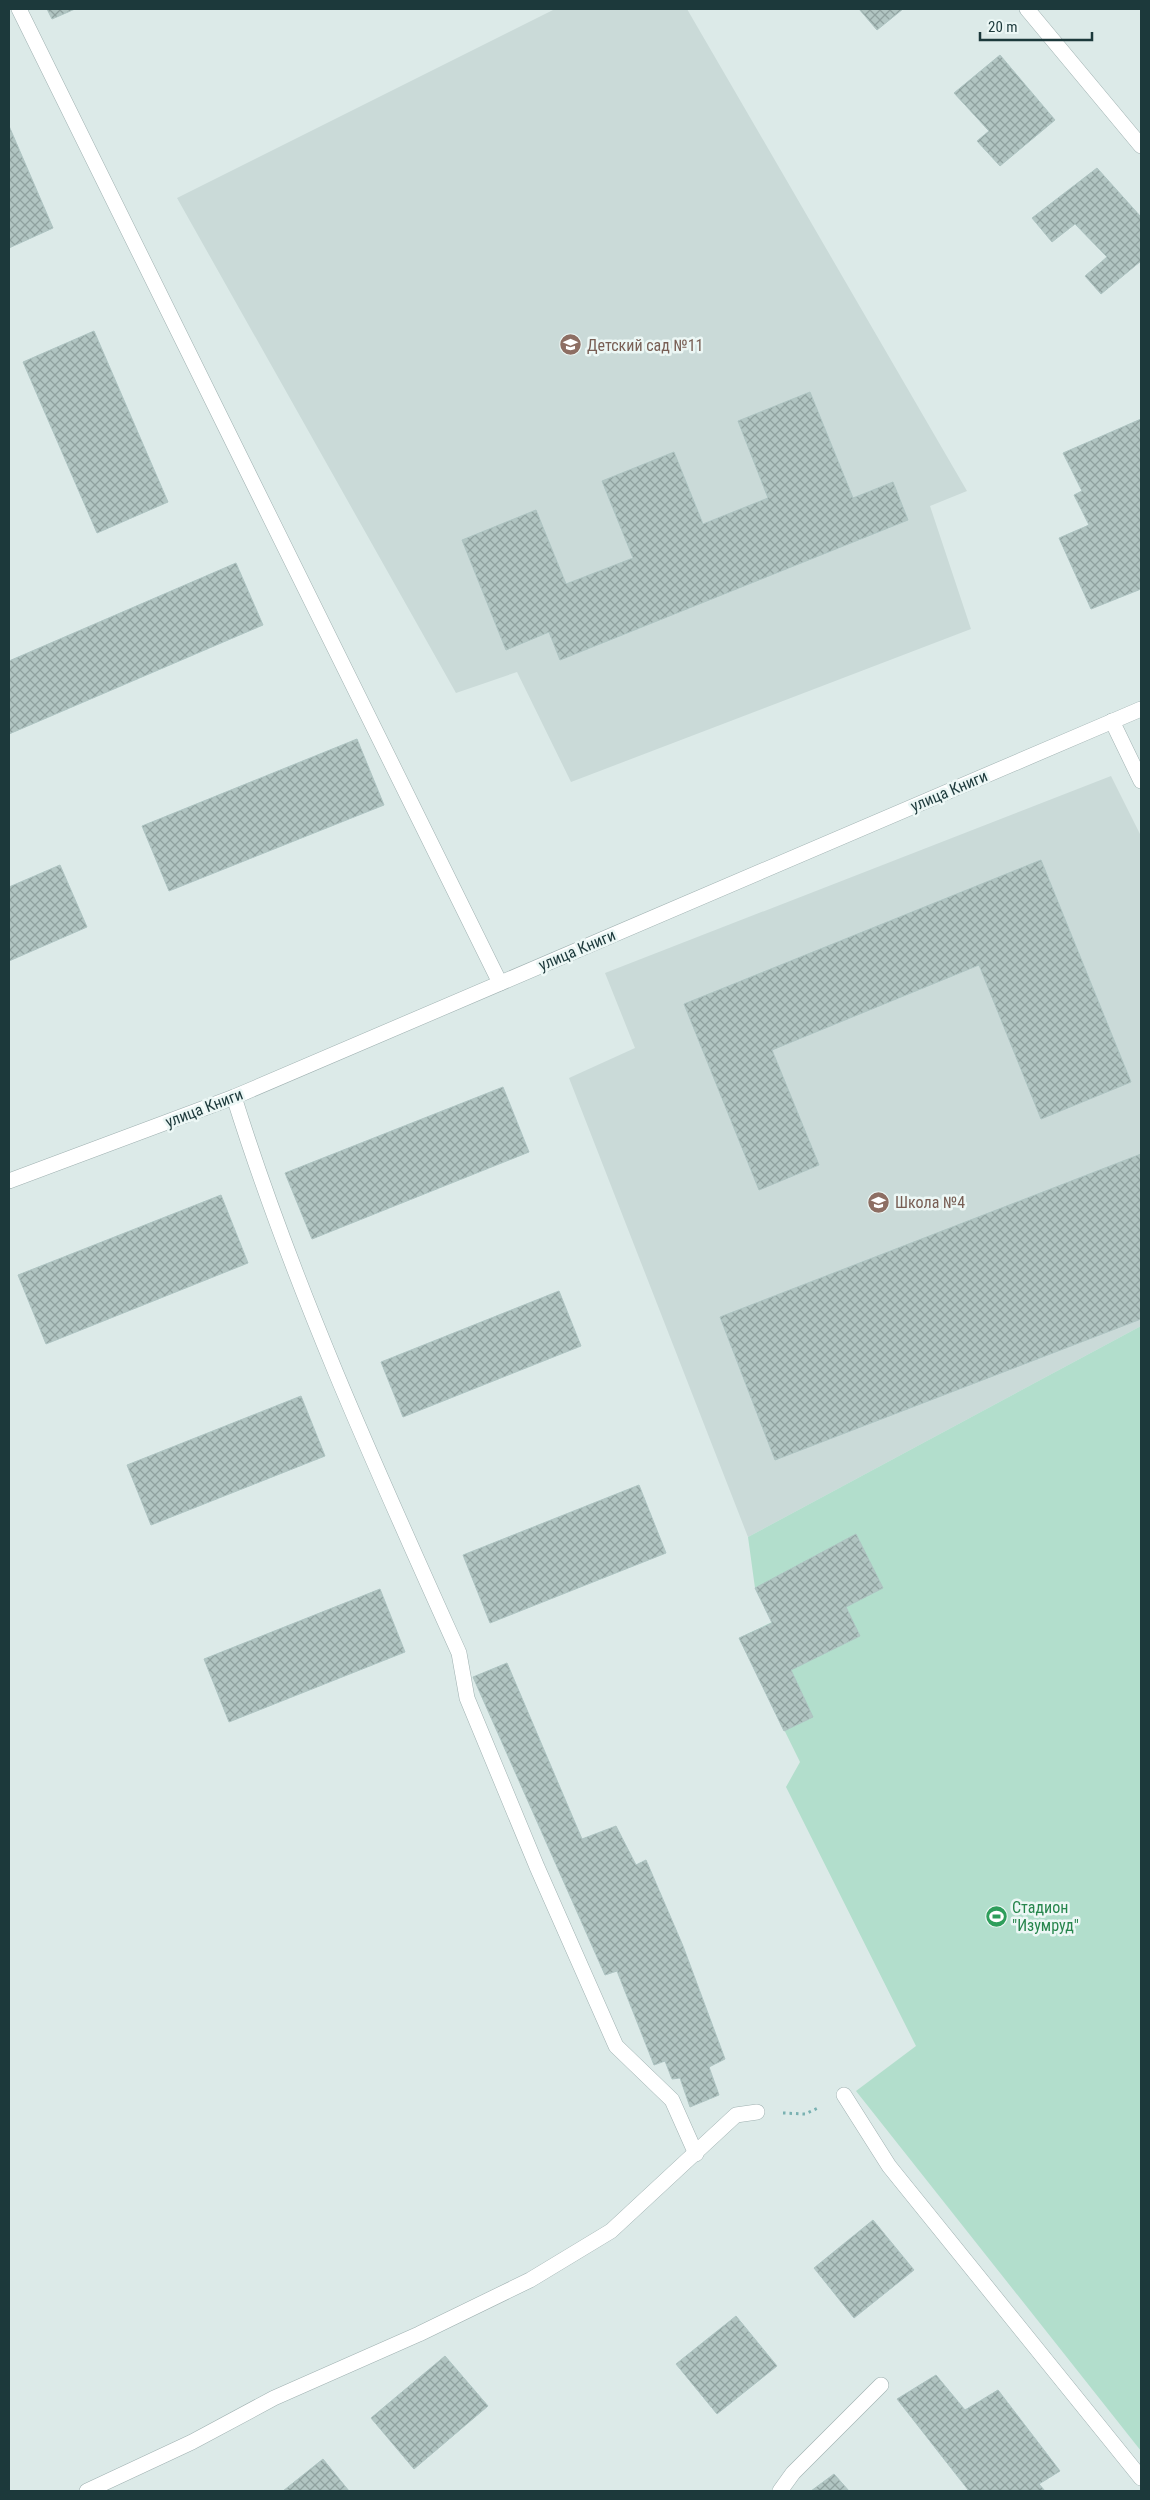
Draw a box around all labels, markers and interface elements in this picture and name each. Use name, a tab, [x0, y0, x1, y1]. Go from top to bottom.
scale bar	[980, 10, 1092, 42]
text: 20 m	[988, 18, 1018, 36]
school or university icon: Детский сад №11	[559, 333, 583, 357]
place label: Детский сад №11	[587, 336, 703, 355]
street label: улица Книги	[908, 766, 990, 816]
street label: улица Книги	[536, 925, 618, 975]
street label: улица Книги	[163, 1085, 245, 1131]
school or university icon: Школа №4	[867, 1190, 891, 1214]
place label: Школа №4	[895, 1193, 965, 1212]
place label: Стадион "Изумруд"	[1012, 1898, 1079, 1935]
sports icon: Стадион "Изумруд"	[984, 1904, 1008, 1928]

